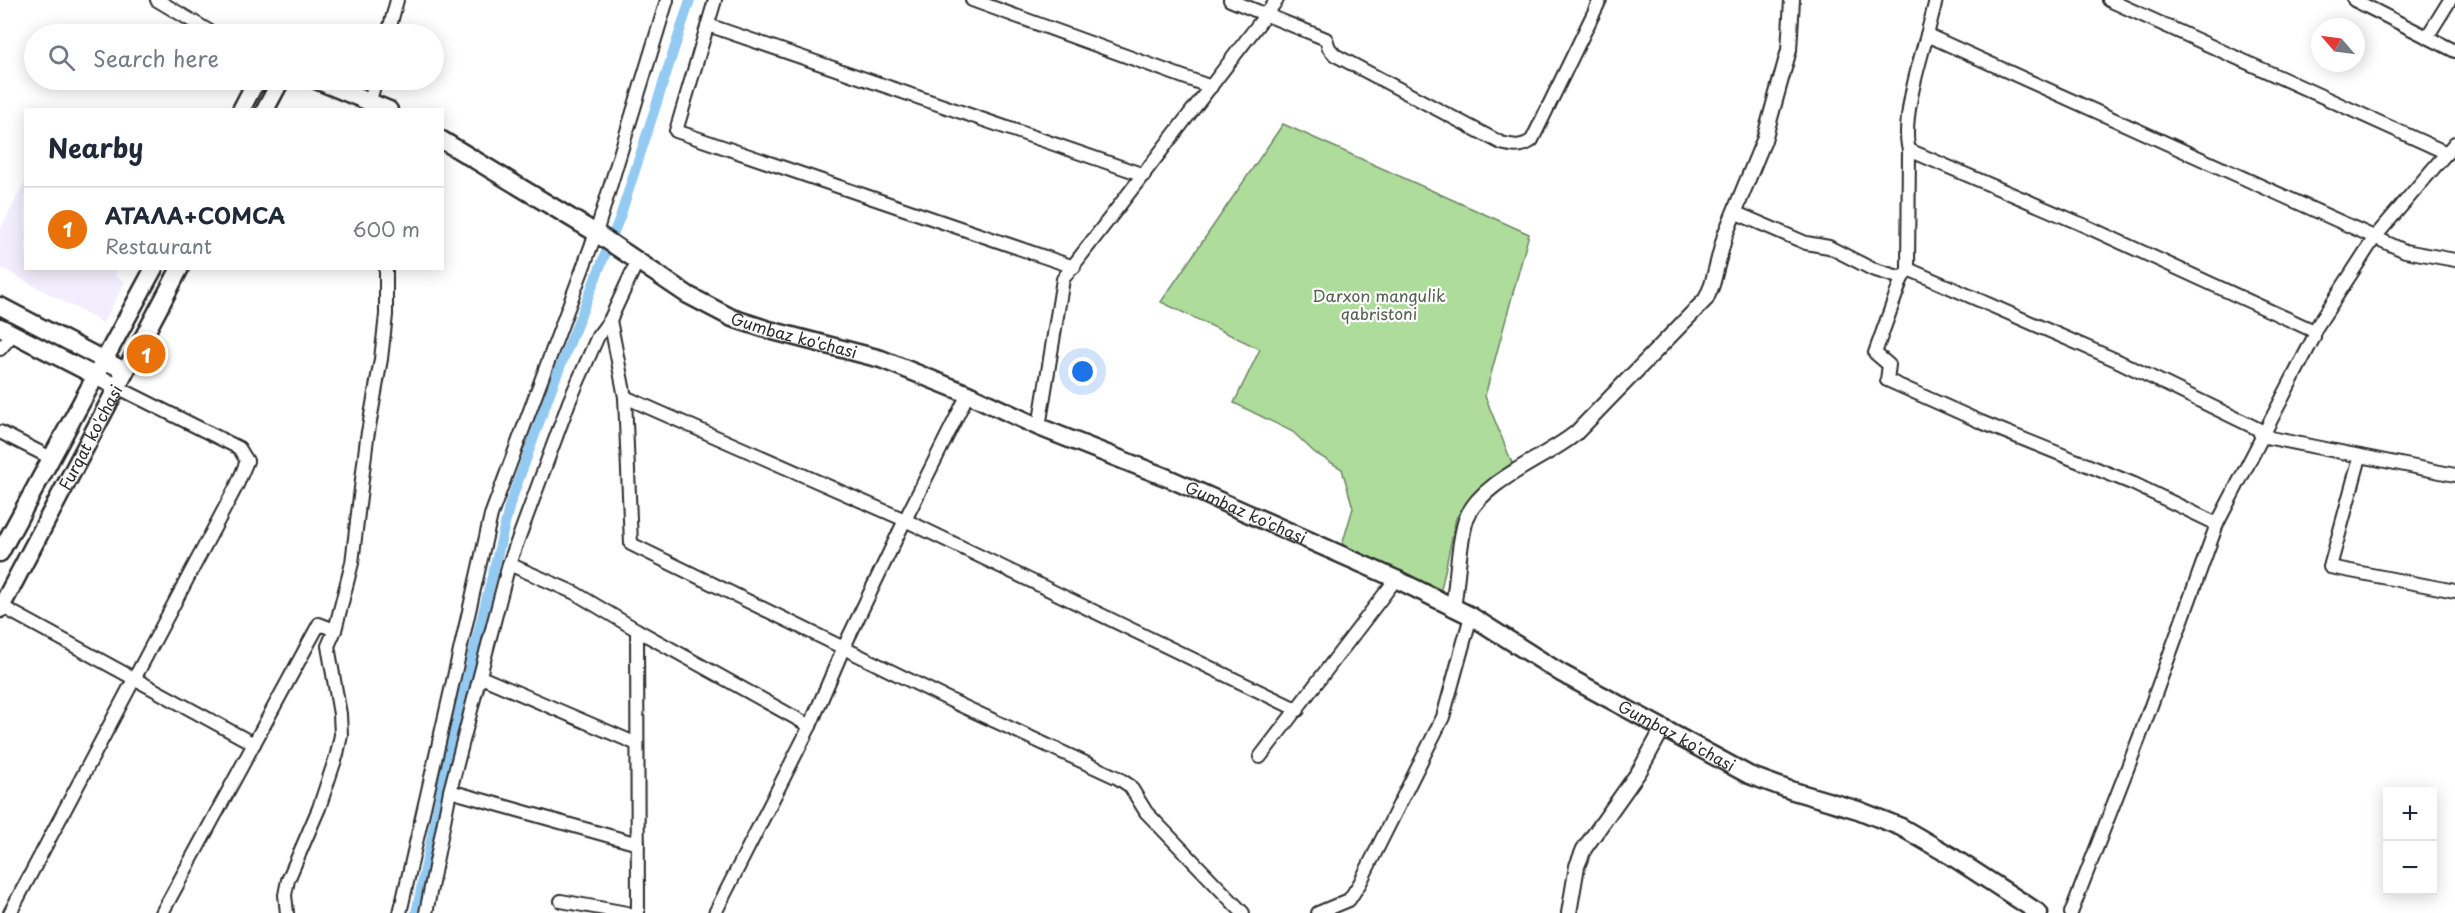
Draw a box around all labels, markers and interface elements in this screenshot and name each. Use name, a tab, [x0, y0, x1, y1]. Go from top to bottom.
north arrow	[2311, 18, 2365, 72]
search box	[24, 24, 444, 90]
icon: search	[45, 41, 78, 74]
text: Search here	[93, 41, 219, 74]
text: Nearby	[48, 128, 143, 167]
text: АТАЛА+СОМСА	[105, 198, 285, 231]
text: 1	[63, 214, 72, 244]
text: 600 m	[352, 214, 420, 244]
text: Restaurant	[105, 231, 212, 261]
park label: Darxon mangulik qabristoni	[1312, 283, 1446, 325]
street label: Gumbaz ko'chasi	[728, 305, 860, 363]
pin: 1	[126, 332, 166, 376]
your location	[1068, 357, 1097, 386]
street label: Furqat ko'chasi	[52, 380, 127, 494]
street label: Gumbaz ko'chasi	[1182, 474, 1311, 549]
street label: Gumbaz ko'chasi	[1614, 693, 1740, 776]
map controls	[2383, 787, 2437, 895]
button: +	[2383, 787, 2437, 841]
button: −	[2383, 841, 2437, 895]

